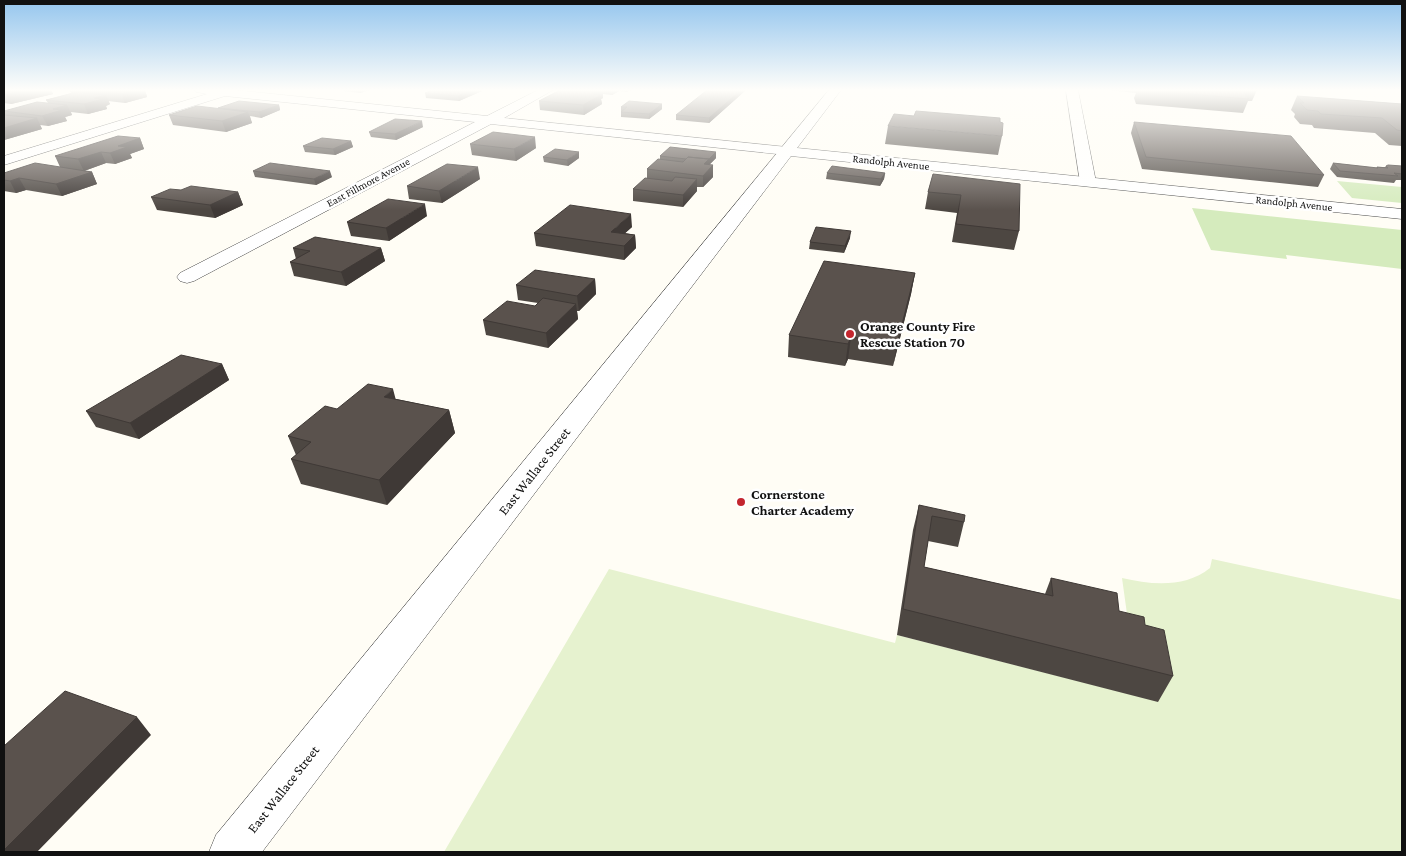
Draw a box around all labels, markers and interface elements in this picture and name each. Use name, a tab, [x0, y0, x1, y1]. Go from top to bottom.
street label: Randolph Avenue	[852, 152, 930, 173]
street label: East Fillmore Avenue	[324, 155, 412, 209]
street label: Randolph Avenue	[1255, 193, 1333, 214]
place label: Orange County Fire Rescue Station 70	[860, 318, 976, 350]
marker: Orange County Fire Rescue Station 70	[844, 328, 856, 340]
street label: East Wallace Street	[495, 424, 573, 518]
place label: Cornerstone Charter Academy	[751, 486, 854, 518]
marker: Cornerstone Charter Academy	[735, 496, 747, 508]
street label: East Wallace Street	[244, 742, 322, 836]

